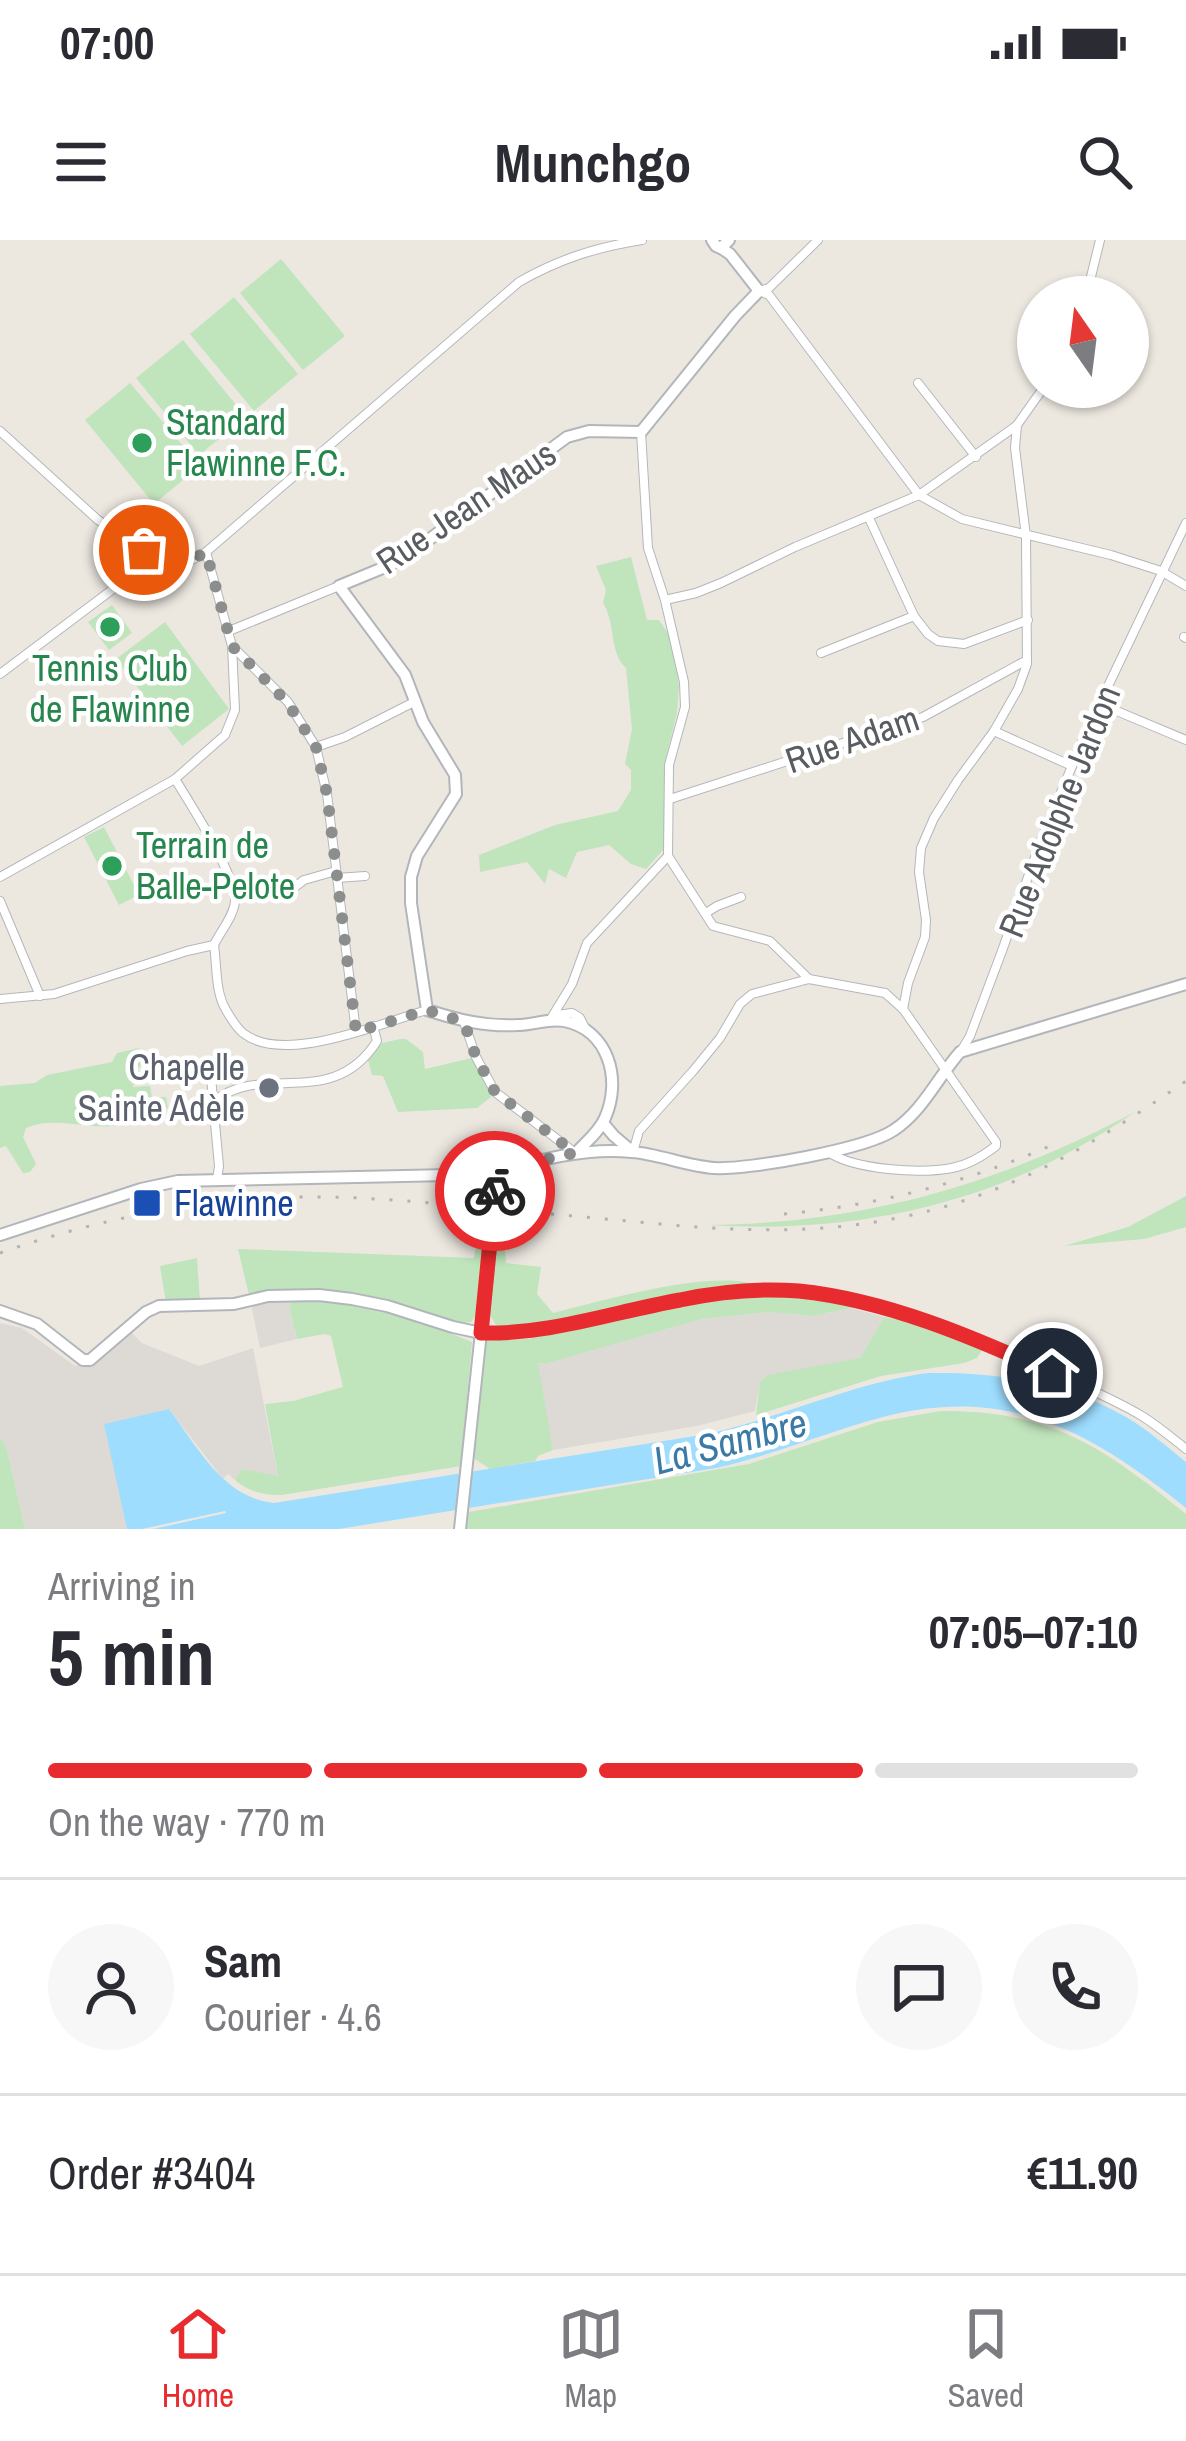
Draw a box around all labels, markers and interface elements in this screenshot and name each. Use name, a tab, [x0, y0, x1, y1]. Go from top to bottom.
text: 07:00	[60, 12, 154, 73]
text: Munchgo	[495, 126, 691, 199]
icon: menu	[48, 129, 114, 195]
icon: search	[1072, 129, 1138, 195]
north arrow	[1017, 276, 1149, 408]
map controls	[1017, 276, 1149, 408]
place label: Standard Flawinne F.C.	[166, 398, 346, 487]
street label: Rue Jean Maus	[367, 429, 565, 585]
marker: Standard Flawinne F.C.	[129, 430, 155, 456]
pin	[93, 499, 195, 601]
icon: bag	[111, 517, 177, 583]
marker: Tennis Club de Flawinne	[97, 614, 123, 640]
place label: Tennis Club de Flawinne	[30, 644, 190, 733]
street label: Rue Adolphe Jardon	[987, 678, 1131, 944]
street label: Rue Adam	[779, 694, 925, 784]
place label: Terrain de Balle-Pelote	[136, 821, 295, 910]
marker: Terrain de Balle-Pelote	[99, 853, 125, 879]
place label: Chapelle Sainte Adèle	[78, 1043, 245, 1132]
marker: Chapelle Sainte Adèle	[256, 1075, 282, 1101]
courier	[435, 1131, 555, 1251]
icon: bike	[462, 1158, 528, 1224]
place label: Flawinne	[174, 1179, 294, 1227]
marker: Flawinne	[131, 1187, 163, 1219]
pin	[1001, 1322, 1103, 1424]
icon: home	[1019, 1340, 1085, 1406]
water label: La Sambre	[648, 1396, 812, 1486]
text: Arriving in	[48, 1560, 196, 1612]
text: 07:05–07:10	[929, 1601, 1138, 1662]
text: 5 min	[48, 1604, 215, 1709]
text: On the way · 770 m	[48, 1796, 325, 1848]
button: person	[48, 1924, 174, 2050]
button: chat	[856, 1924, 982, 2050]
button: phone	[1012, 1924, 1138, 2050]
text: Sam	[204, 1930, 282, 1991]
text: Courier · 4.6	[204, 1991, 382, 2043]
text: Order #3404	[48, 2142, 255, 2203]
text: €11.90	[1027, 2142, 1138, 2203]
tab: Home	[162, 2301, 234, 2417]
tab: Map	[558, 2301, 624, 2417]
tab: Saved	[947, 2301, 1024, 2417]

